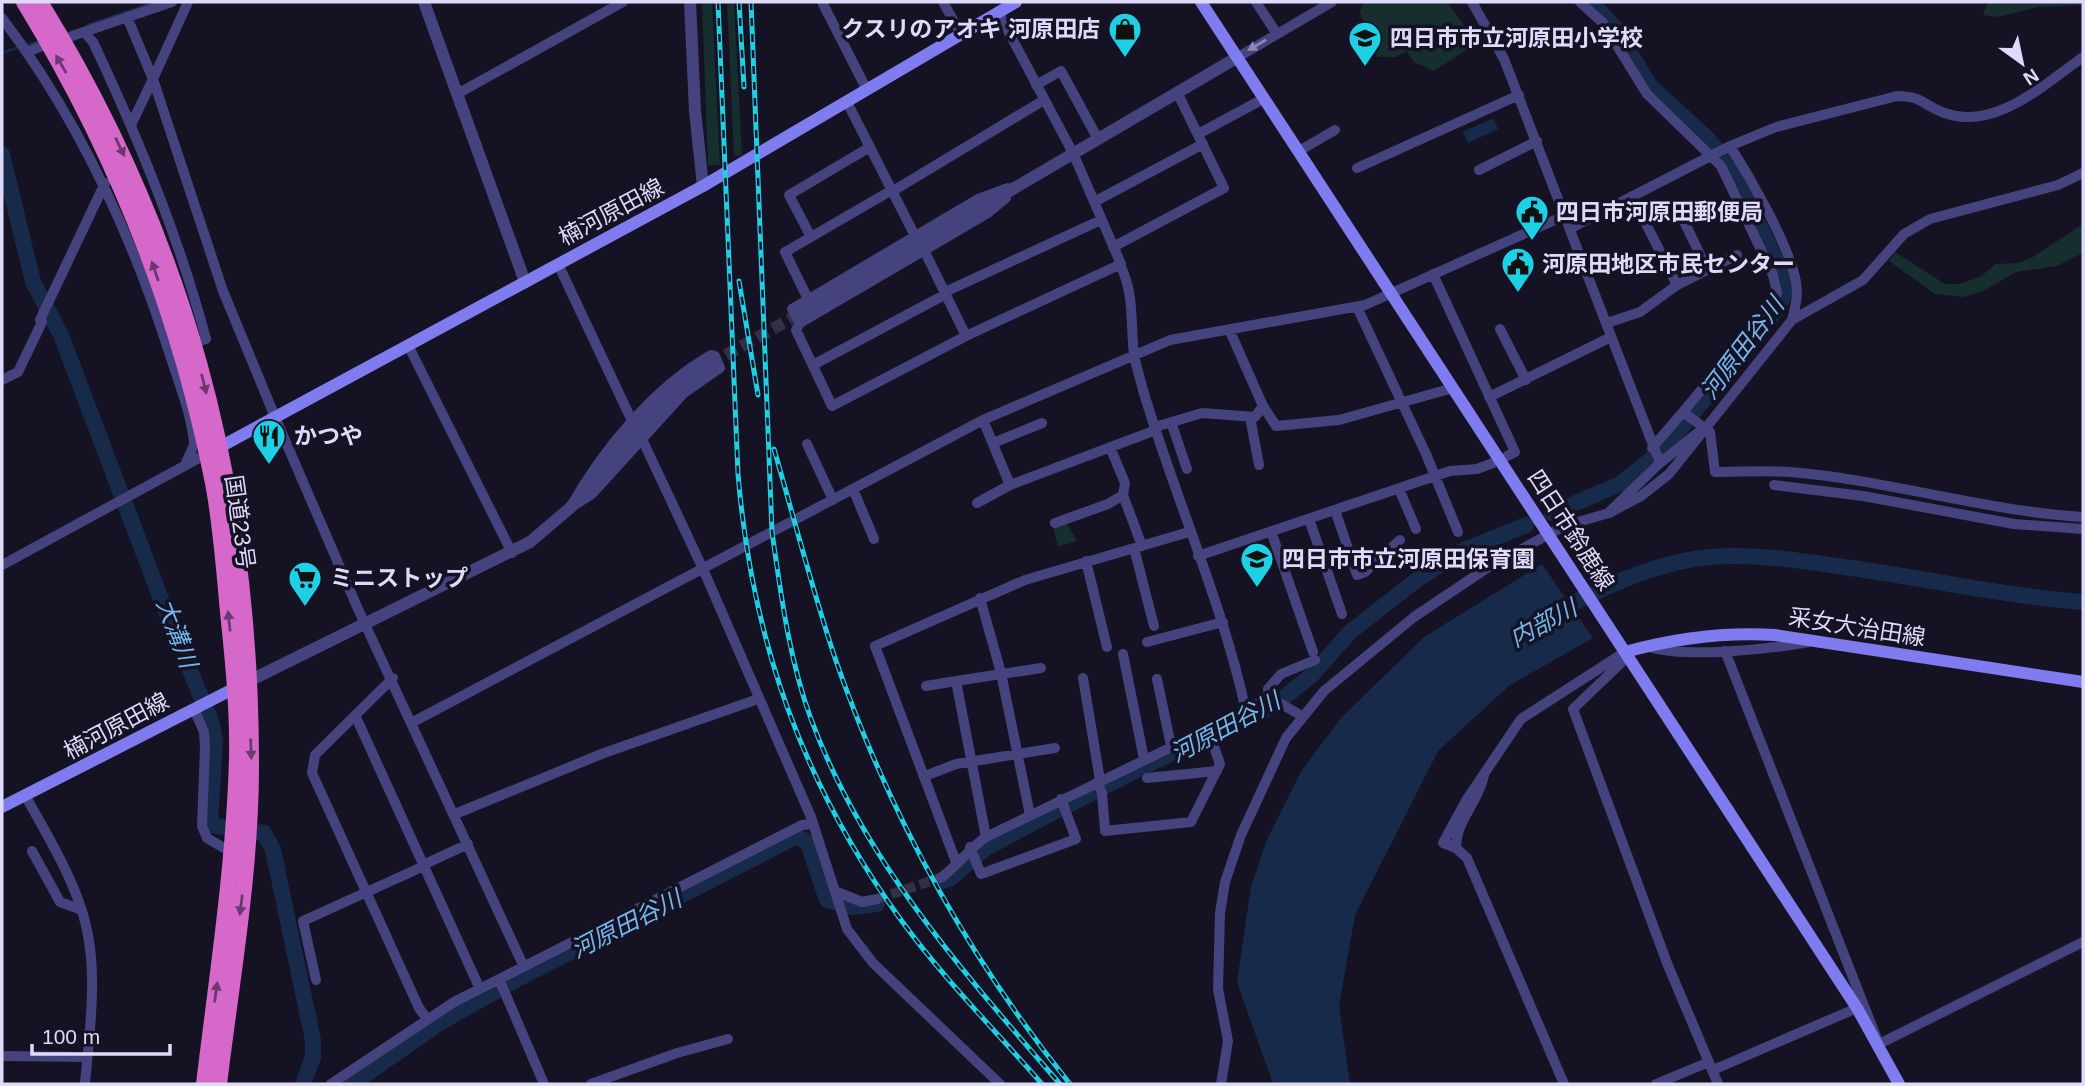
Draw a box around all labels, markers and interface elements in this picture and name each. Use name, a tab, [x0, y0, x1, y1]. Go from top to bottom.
shop icon: クスリのアオキ 河原田店	[1106, 10, 1144, 59]
place label: クスリのアオキ 河原田店	[841, 16, 1100, 42]
school or university icon: 四日市市立河原田小学校	[1346, 19, 1384, 68]
place label: 四日市市立河原田小学校	[1390, 25, 1643, 51]
north arrow	[1987, 28, 2057, 98]
one-way arrow	[1248, 39, 1267, 51]
one-way arrow	[55, 54, 67, 74]
text: N	[2020, 64, 2042, 89]
one-way arrow	[115, 137, 126, 157]
street label: 楠河原田線	[554, 174, 668, 250]
public building icon: 四日市河原田郵便局	[1513, 193, 1551, 242]
place label: 四日市河原田郵便局	[1556, 199, 1763, 225]
public building icon: 河原田地区市民センター	[1499, 245, 1537, 294]
place label: 河原田地区市民センター	[1542, 251, 1795, 277]
one-way arrow	[149, 260, 160, 281]
water label: 河原田谷川	[1695, 290, 1791, 404]
one-way arrow	[199, 373, 210, 395]
restaurant icon: かつや	[250, 417, 288, 466]
place label: かつや	[294, 423, 363, 449]
street label: 四日市鈴鹿線	[1523, 465, 1619, 595]
street label: 国道23号	[221, 473, 259, 571]
school or university icon: 四日市市立河原田保育園	[1238, 540, 1276, 589]
place label: 四日市市立河原田保育園	[1282, 546, 1535, 572]
supermarket icon: ミニストップ	[286, 559, 324, 608]
place label: ミニストップ	[330, 565, 468, 591]
water label: 内部川	[1505, 593, 1584, 652]
water label: 大溝川	[151, 595, 204, 674]
street label: 采女大治田線	[1787, 603, 1927, 651]
one-way arrow	[223, 610, 234, 632]
water label: 河原田谷川	[1166, 686, 1287, 767]
street label: 楠河原田線	[59, 688, 173, 764]
one-way arrow	[245, 739, 257, 761]
water label: 河原田谷川	[566, 883, 688, 963]
one-way arrow	[235, 894, 246, 916]
one-way arrow	[211, 981, 222, 1003]
scale bar	[32, 1012, 170, 1056]
text: 100 m	[42, 1025, 100, 1048]

